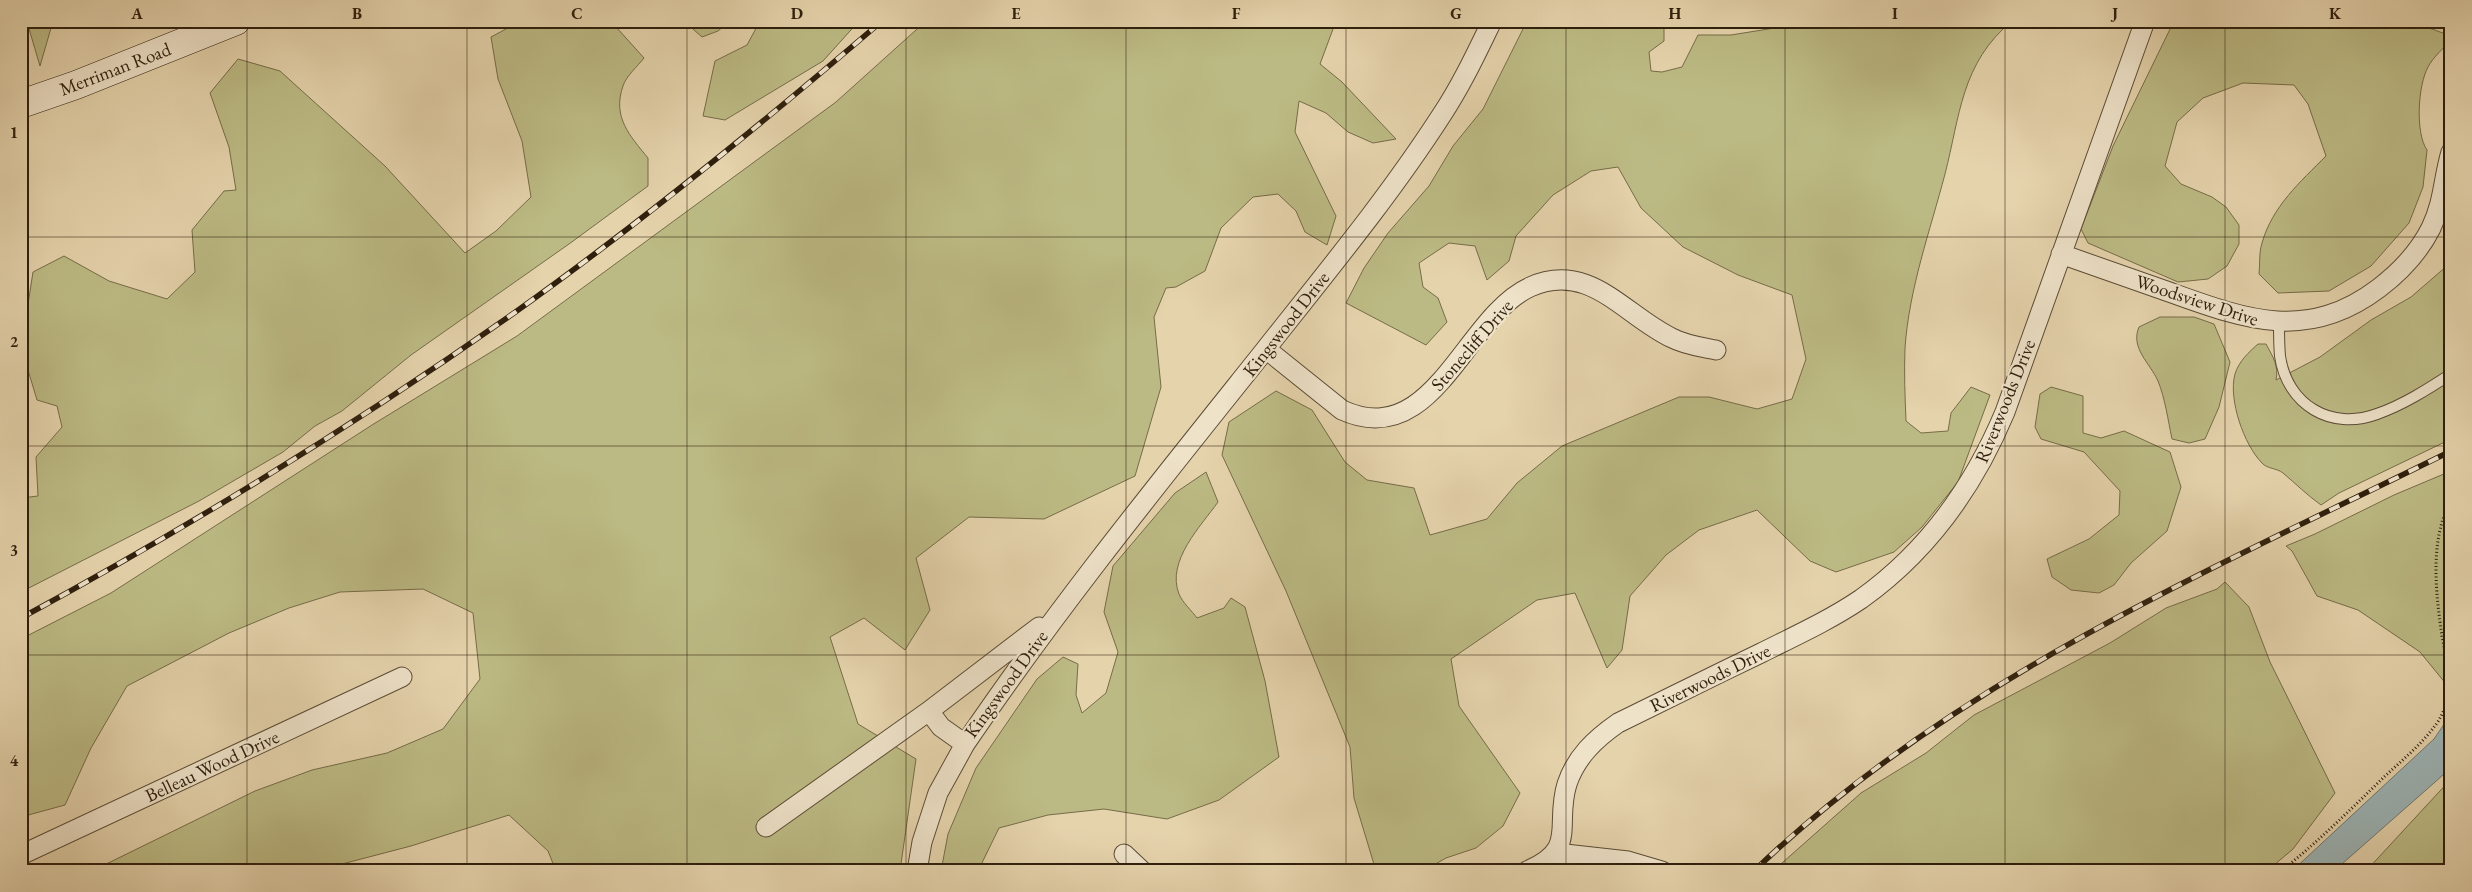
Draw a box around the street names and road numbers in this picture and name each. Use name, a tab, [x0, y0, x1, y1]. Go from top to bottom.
street label: Merriman Road	[56, 36, 175, 102]
street label: Kingswood Drive	[1237, 266, 1335, 382]
street label: Woodsview Drive	[2132, 268, 2262, 332]
street label: Stonecliff Drive	[1425, 294, 1519, 396]
street label: Riverwoods Drive	[1969, 335, 2041, 467]
street label: Kingswood Drive	[958, 625, 1054, 743]
street label: Riverwoods Drive	[1646, 638, 1774, 718]
street label: Belleau Wood Drive	[141, 724, 283, 808]

